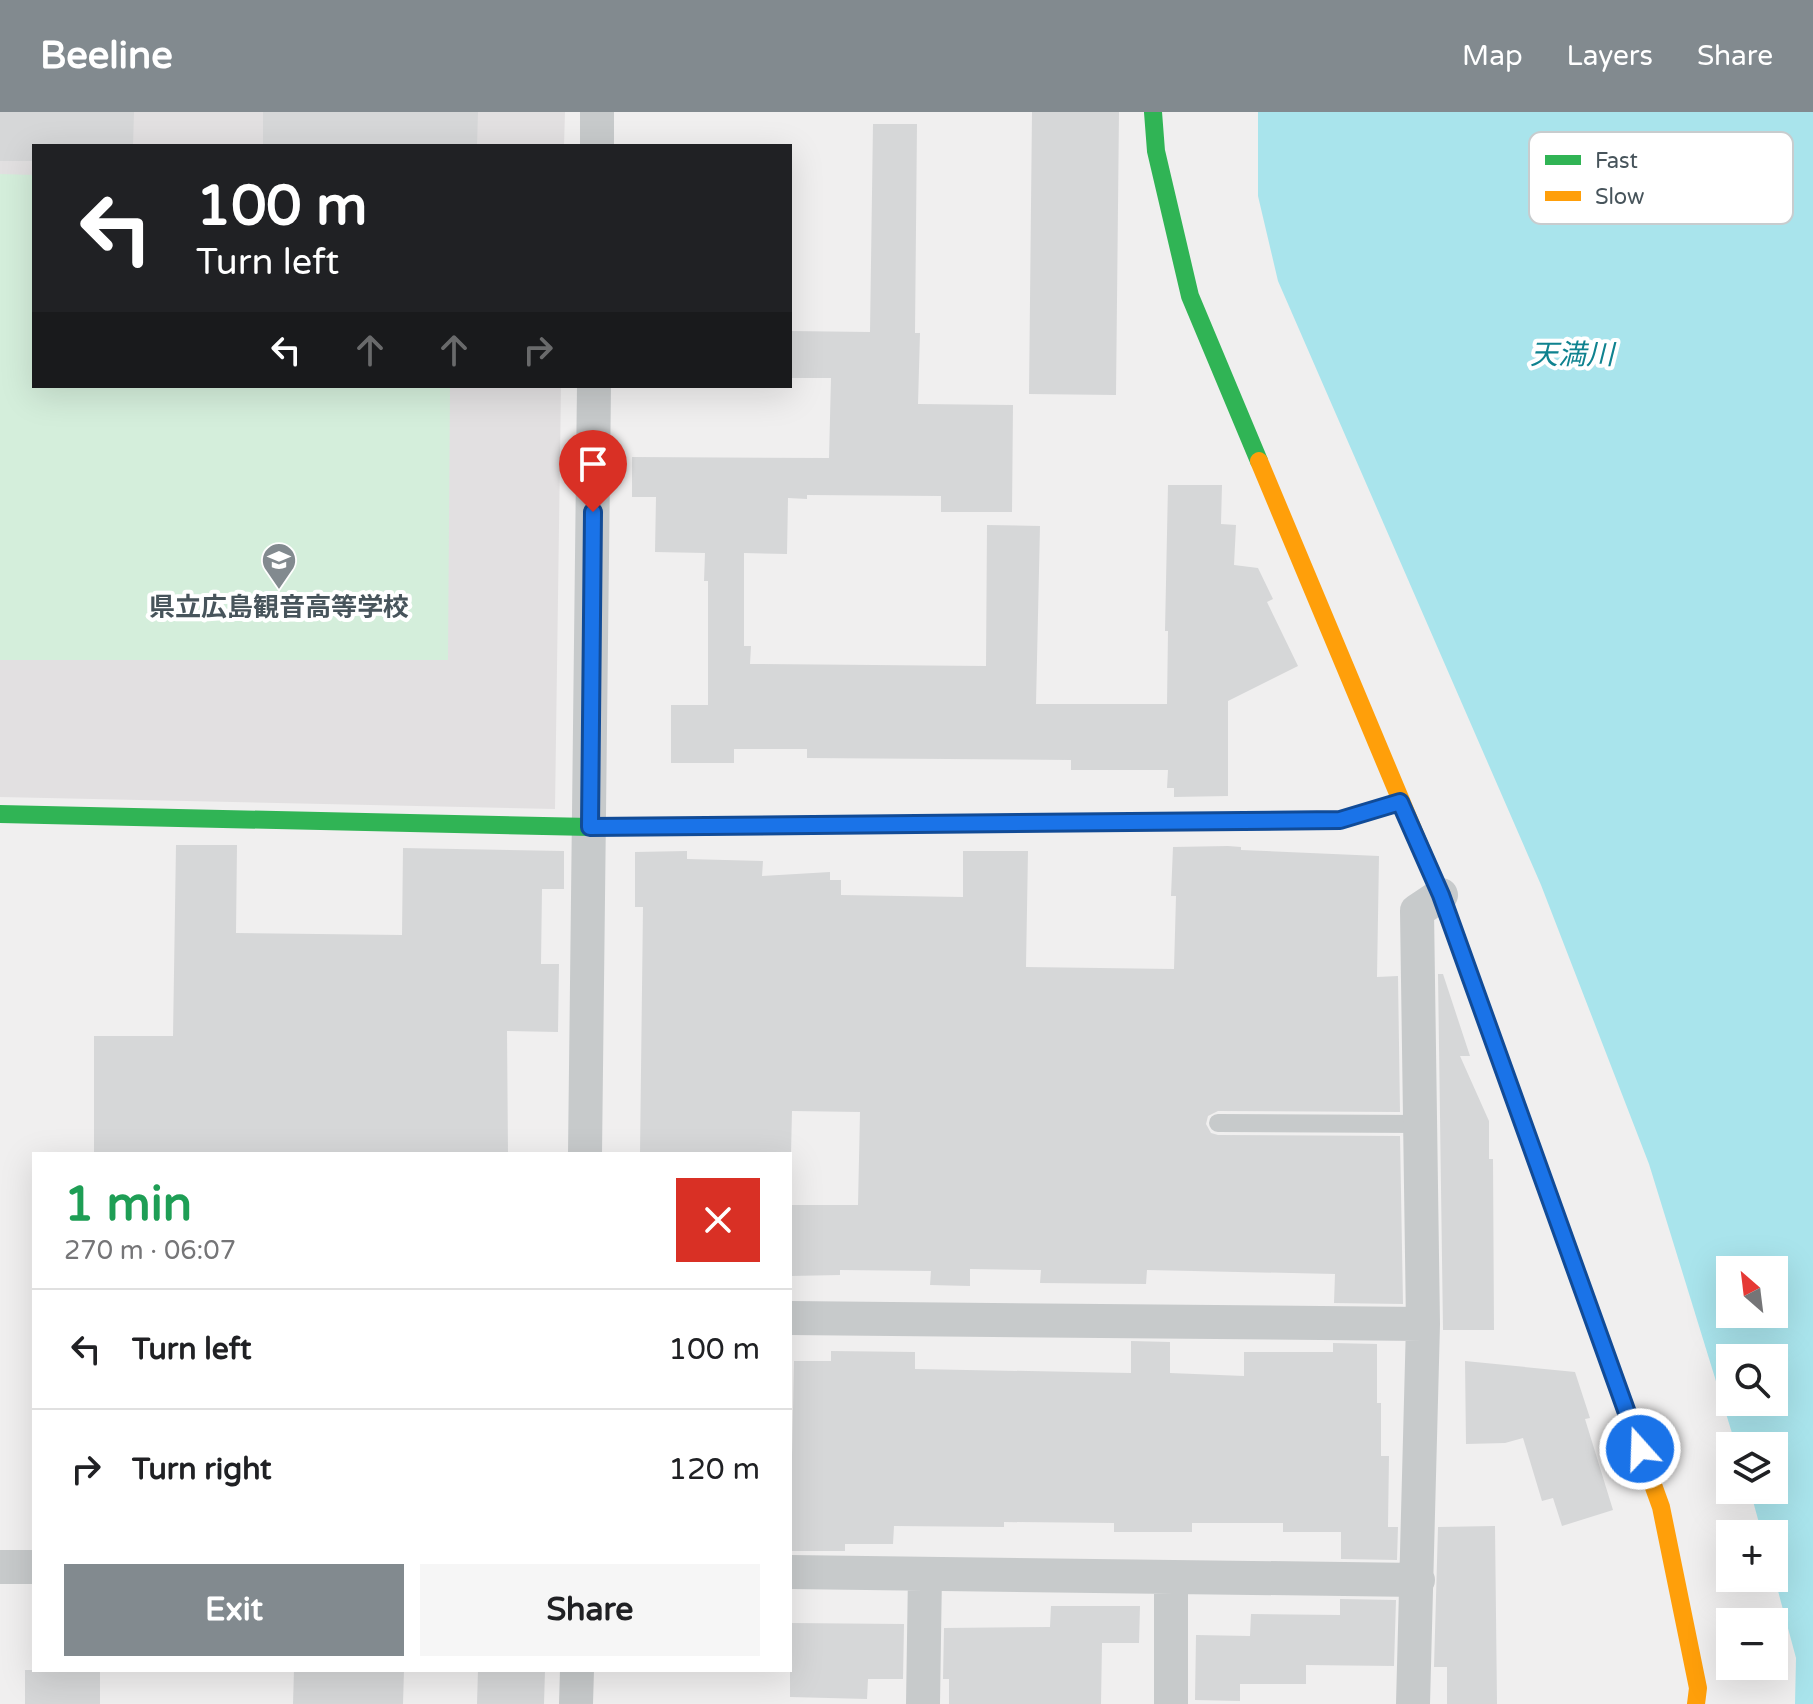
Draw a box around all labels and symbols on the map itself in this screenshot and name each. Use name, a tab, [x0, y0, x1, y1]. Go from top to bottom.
legend	[1529, 132, 1793, 224]
text: Fast	[1595, 148, 1638, 174]
text: Slow	[1595, 184, 1645, 210]
water label: 天満川	[1530, 338, 1617, 372]
pin	[559, 430, 627, 512]
school or university icon: 県立広島観音高等学校	[260, 541, 298, 591]
place label: 県立広島観音高等学校	[149, 592, 409, 623]
north arrow	[1716, 1256, 1788, 1328]
position arrow	[1598, 1407, 1682, 1491]

